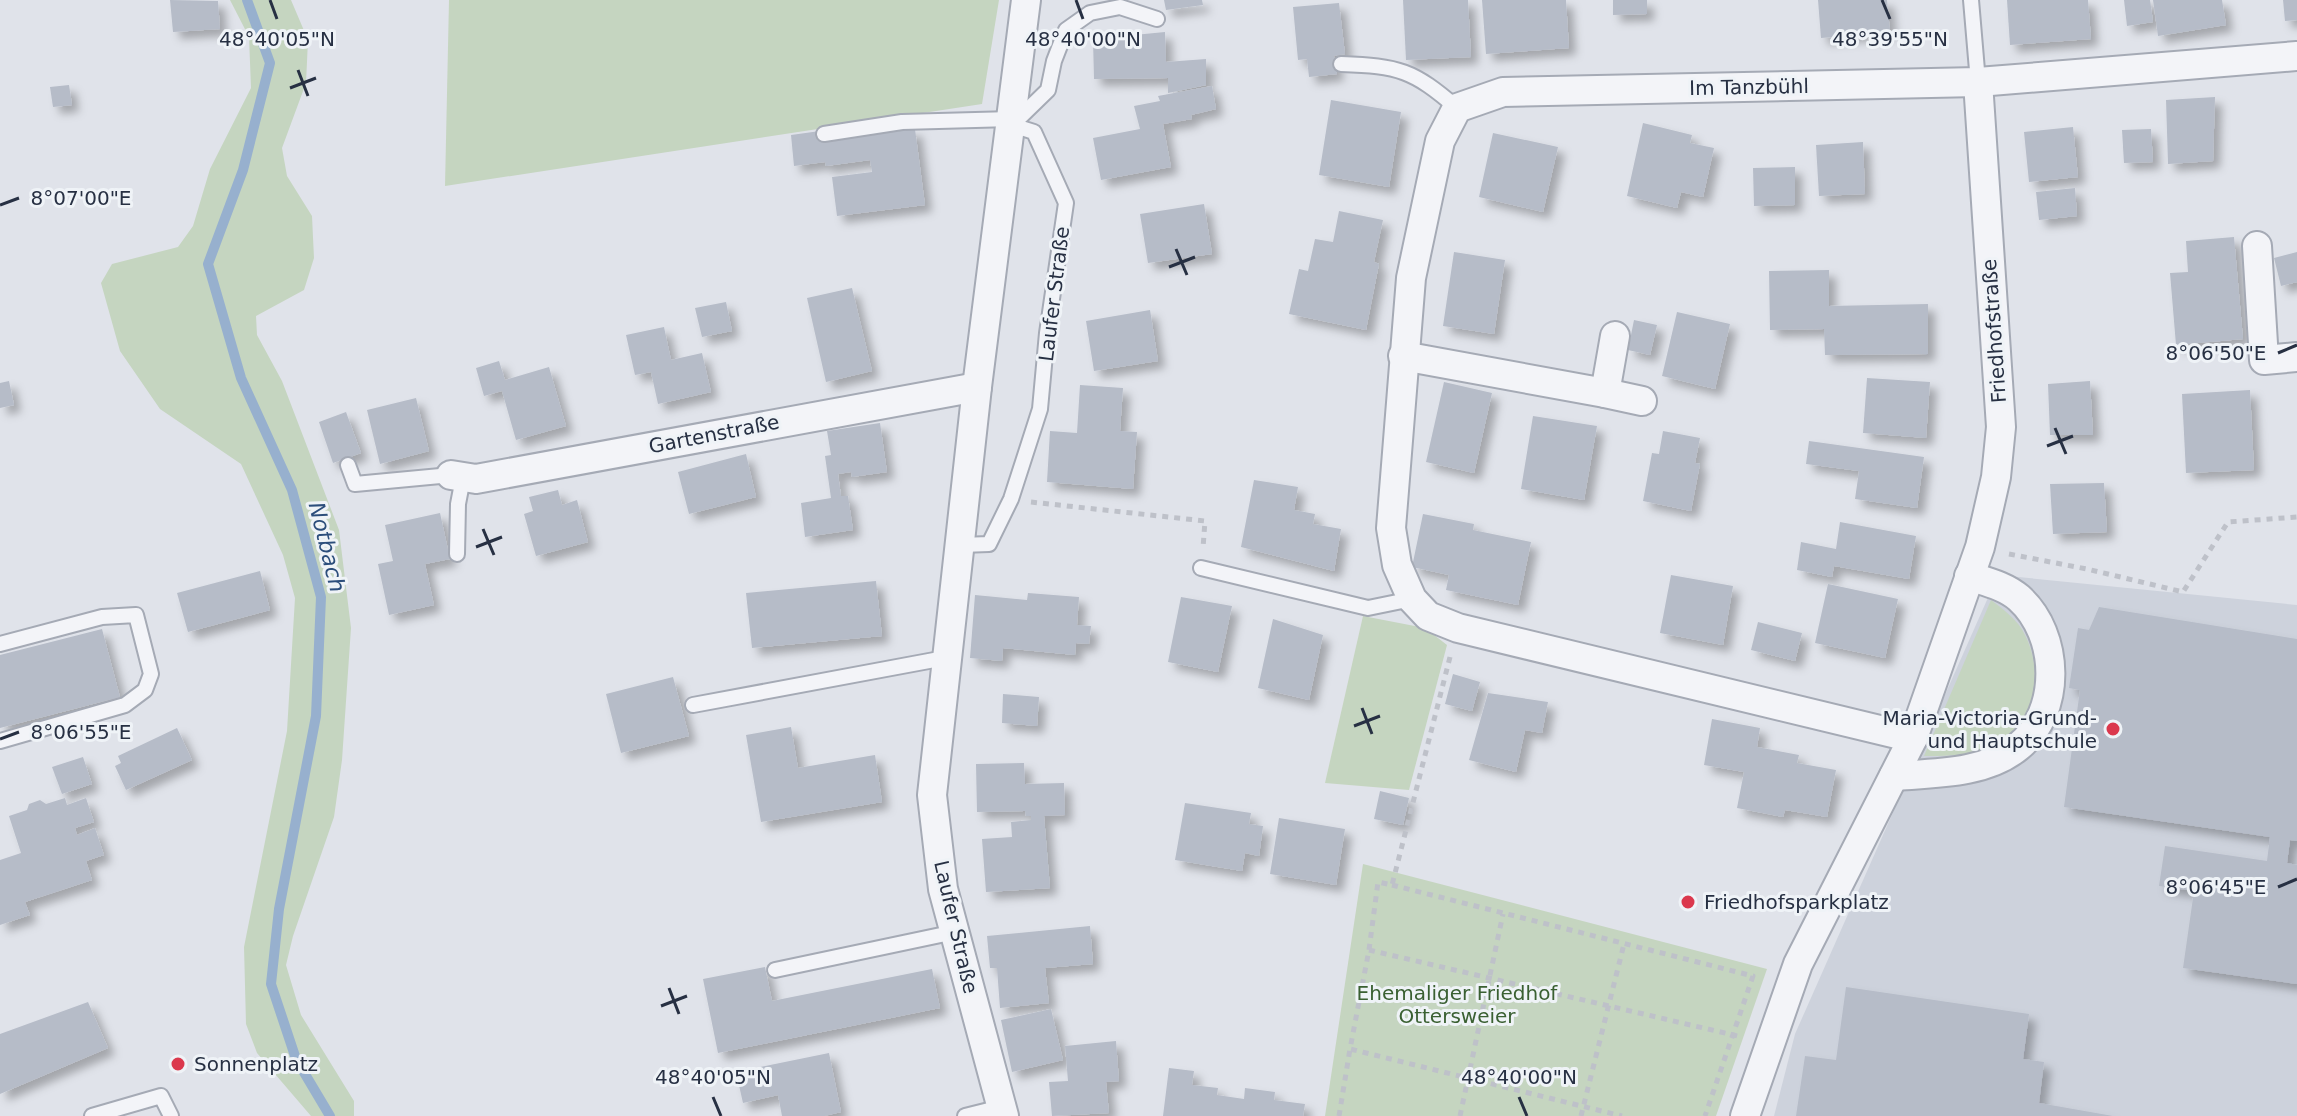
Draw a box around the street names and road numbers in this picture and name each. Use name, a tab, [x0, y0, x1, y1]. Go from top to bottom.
street label: Im Tanzbühl	[1689, 74, 1809, 100]
street label: Laufer Straße	[1034, 225, 1074, 363]
street label: Friedhofstraße	[1977, 258, 2011, 404]
street label: Gartenstraße	[647, 410, 781, 458]
street label: Laufer Straße	[929, 858, 983, 996]

